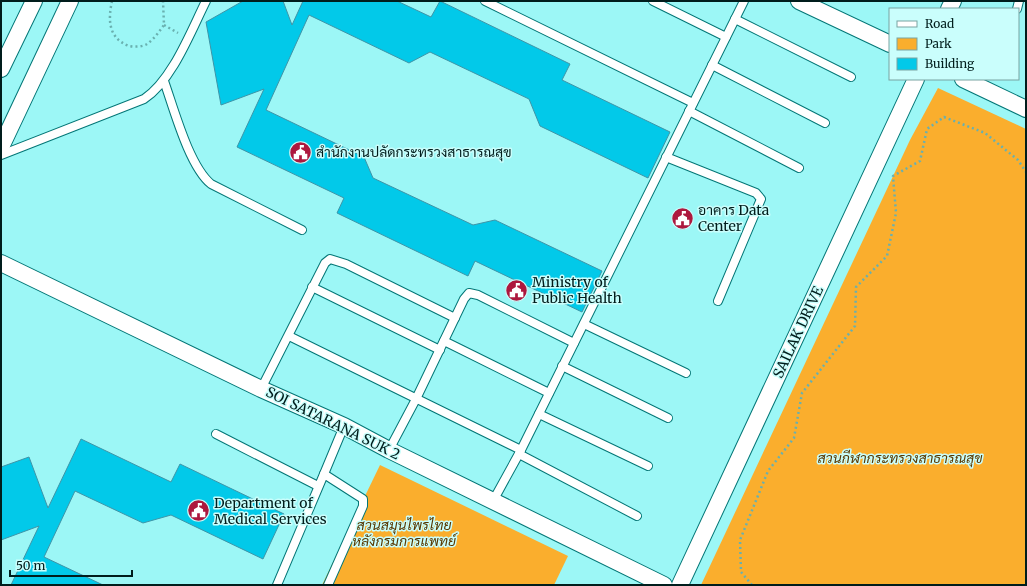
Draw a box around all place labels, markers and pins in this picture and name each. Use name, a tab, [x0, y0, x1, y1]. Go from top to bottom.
public building icon: สำนักงานปลัดกระทรวงสาธารณสุข	[288, 139, 314, 165]
place label: สำนักงานปลัดกระทรวงสาธารณสุข	[316, 143, 511, 162]
place label: อาคาร Data Center	[698, 201, 770, 235]
public building icon: อาคาร Data Center	[670, 205, 696, 231]
place label: Ministry of Public Health	[532, 273, 622, 307]
public building icon: Ministry of Public Health	[504, 277, 530, 303]
place label: Department of Medical Services	[214, 494, 327, 528]
public building icon: Department of Medical Services	[185, 498, 211, 524]

